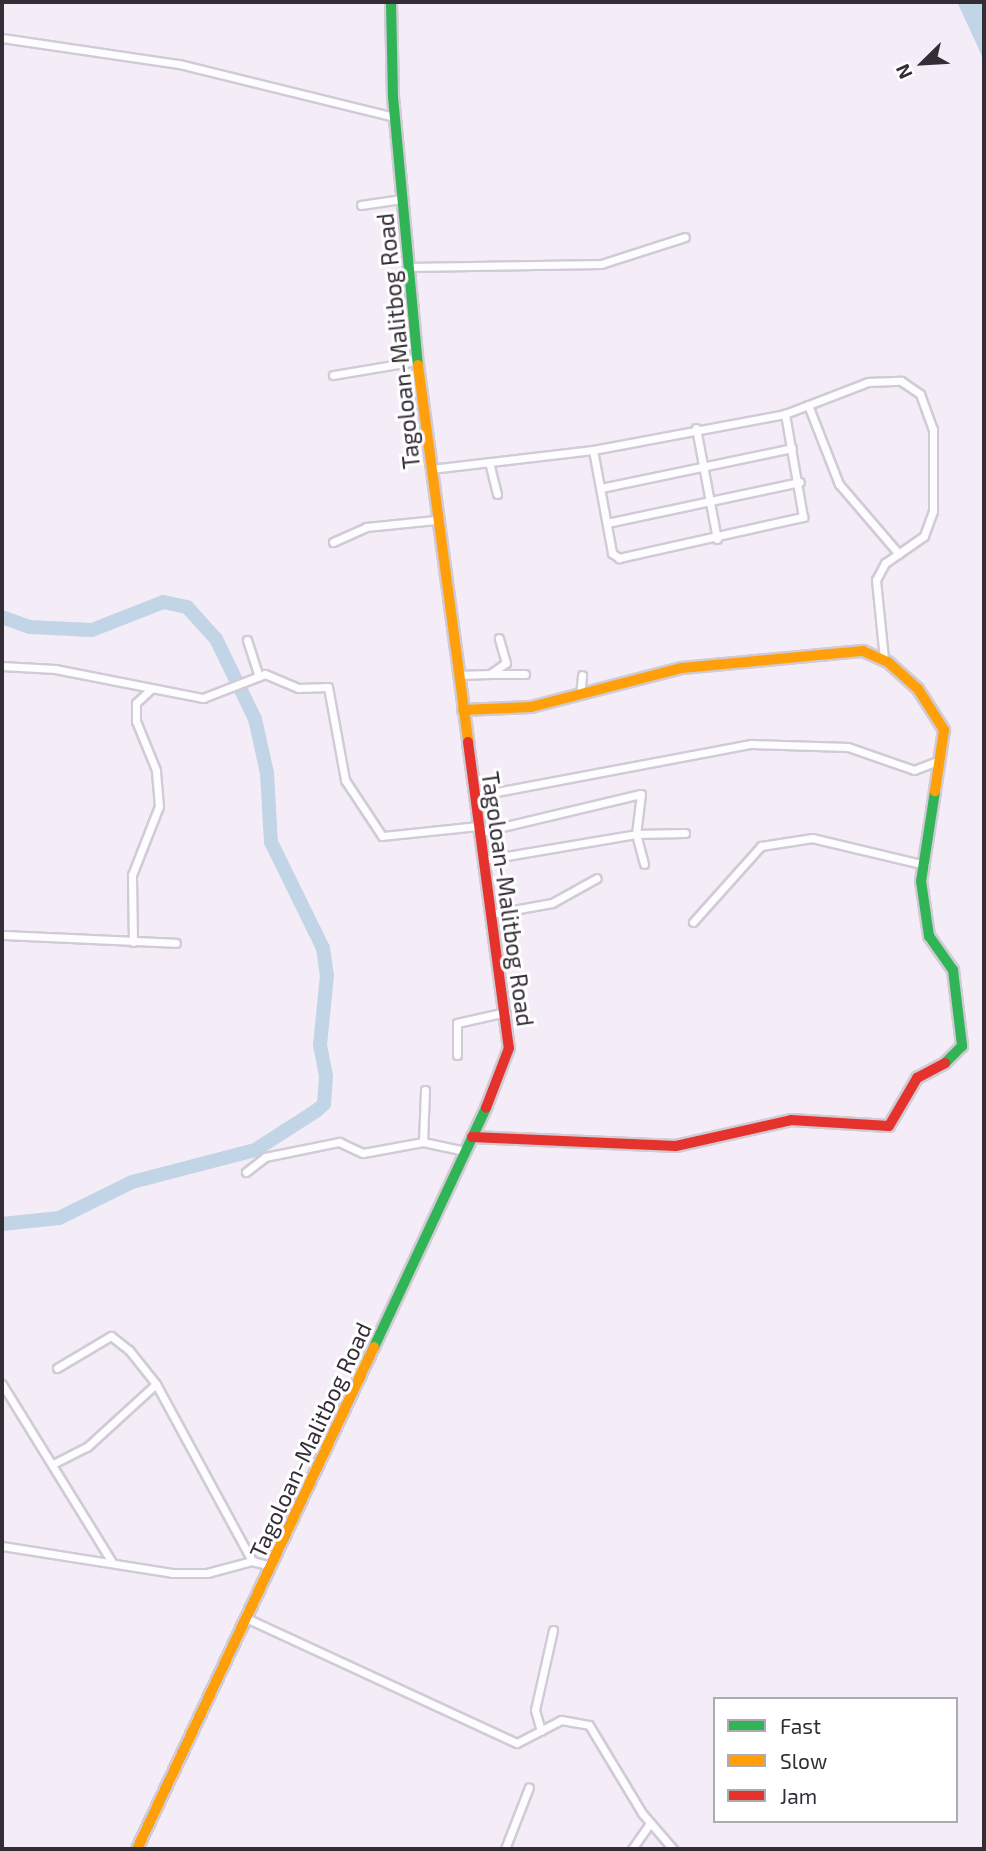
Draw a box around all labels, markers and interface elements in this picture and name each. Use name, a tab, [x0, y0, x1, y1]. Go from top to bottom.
north arrow	[888, 28, 958, 98]
text: N	[890, 61, 917, 83]
street label: Tagoloan-Malitbog Road	[371, 212, 425, 470]
street label: Tagoloan-Malitbog Road	[476, 770, 540, 1028]
street label: Tagoloan-Malitbog Road	[243, 1318, 377, 1562]
legend	[713, 1697, 958, 1823]
text: Fast	[780, 1713, 821, 1738]
text: Slow	[780, 1748, 827, 1773]
text: Jam	[780, 1783, 817, 1808]

